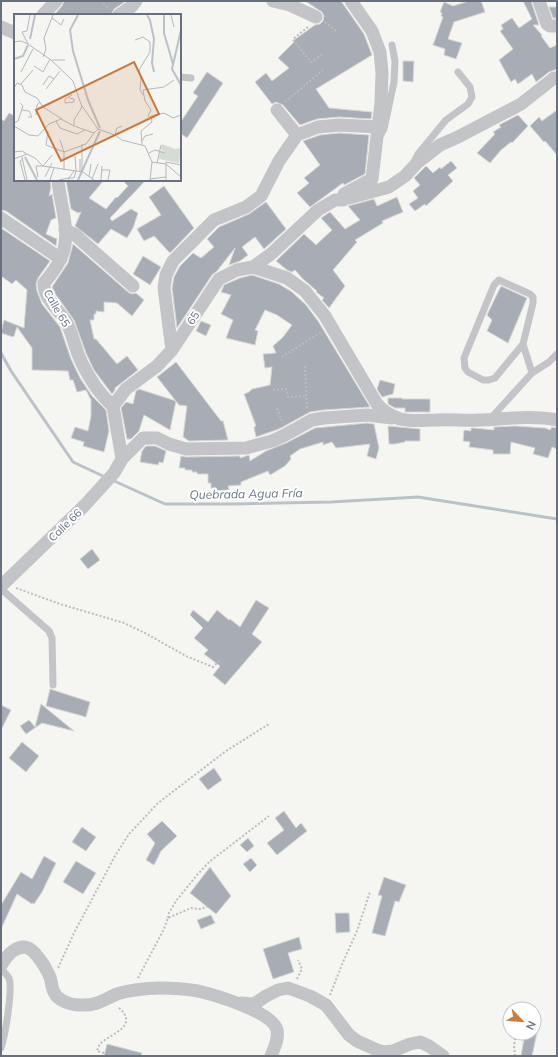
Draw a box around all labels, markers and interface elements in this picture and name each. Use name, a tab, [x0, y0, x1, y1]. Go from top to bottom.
inset map	[14, 14, 181, 181]
street label: Calle 65	[41, 287, 74, 330]
street label: 65	[184, 308, 203, 327]
water label: Quebrada Agua Fría	[189, 485, 303, 502]
street label: Calle 66	[45, 505, 85, 544]
north arrow	[502, 1001, 542, 1041]
text: N	[523, 1019, 539, 1032]

